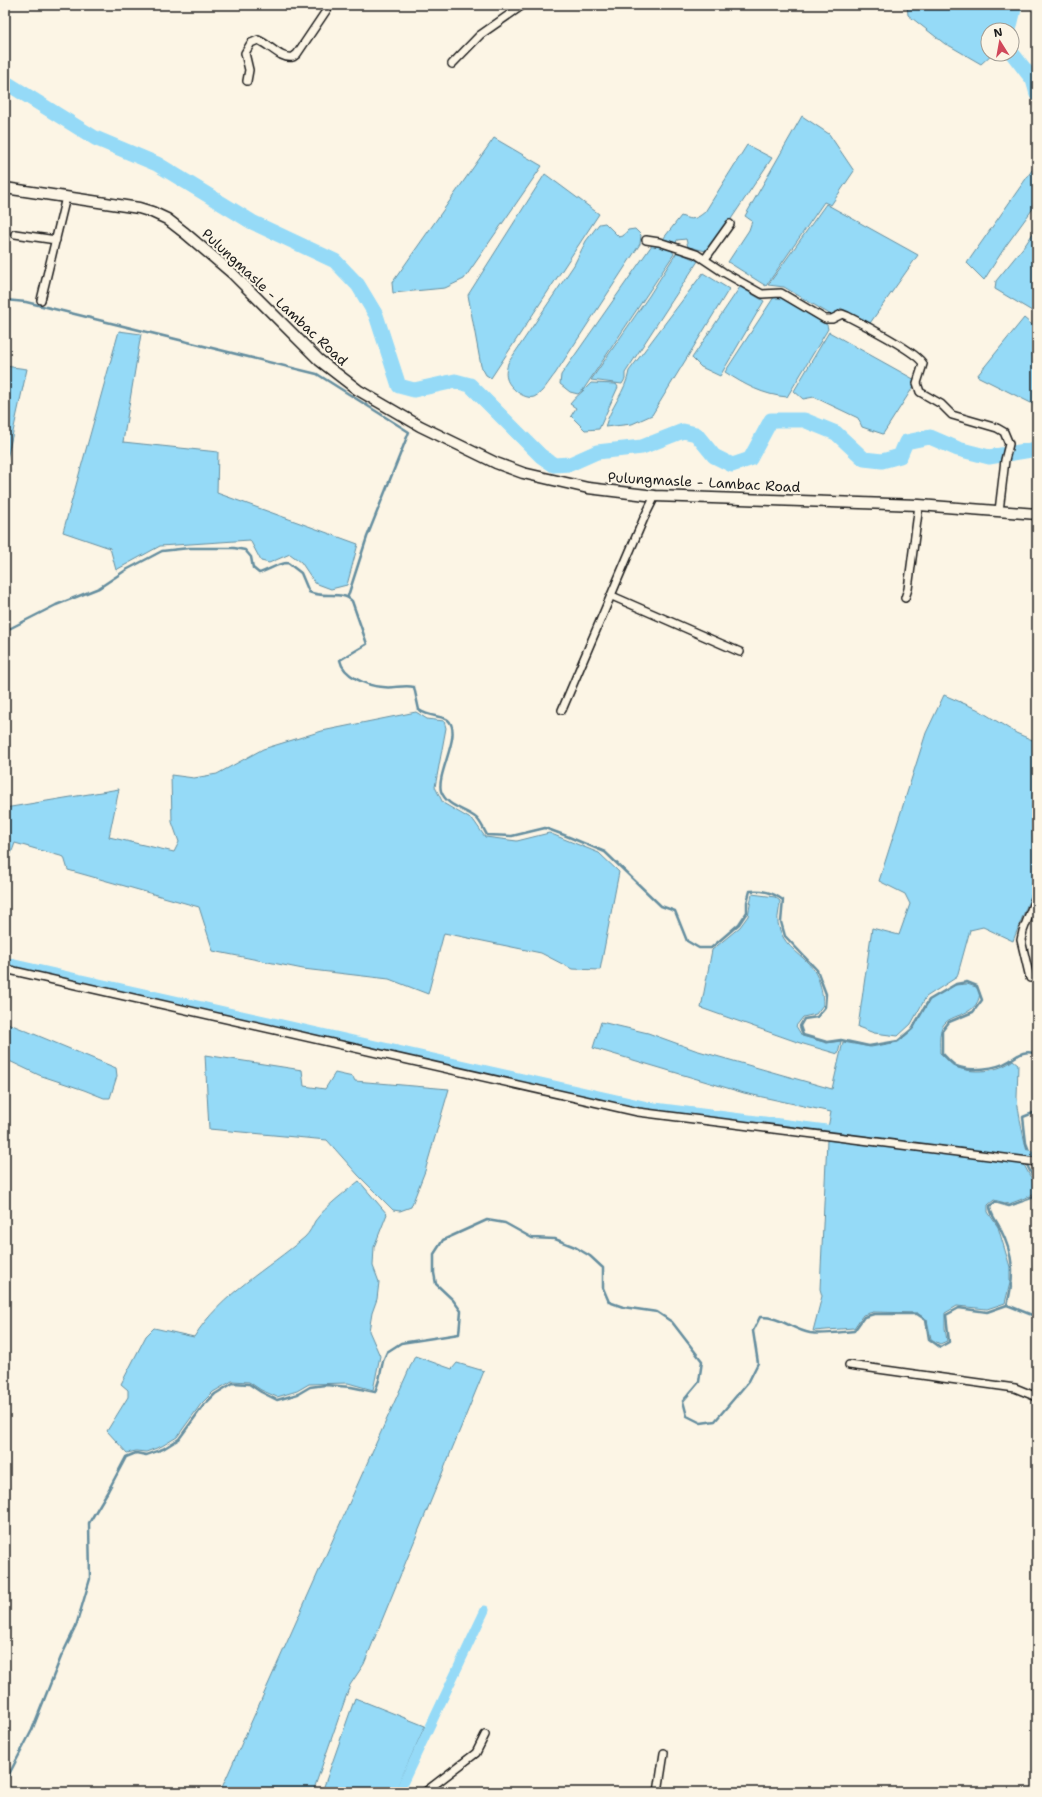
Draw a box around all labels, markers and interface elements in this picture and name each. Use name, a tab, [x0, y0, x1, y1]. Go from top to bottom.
north arrow	[980, 22, 1020, 62]
text: N	[992, 24, 1004, 41]
street label: Pulungmasle - Lambac Road	[198, 225, 352, 369]
street label: Pulungmasle - Lambac Road	[607, 468, 801, 496]

